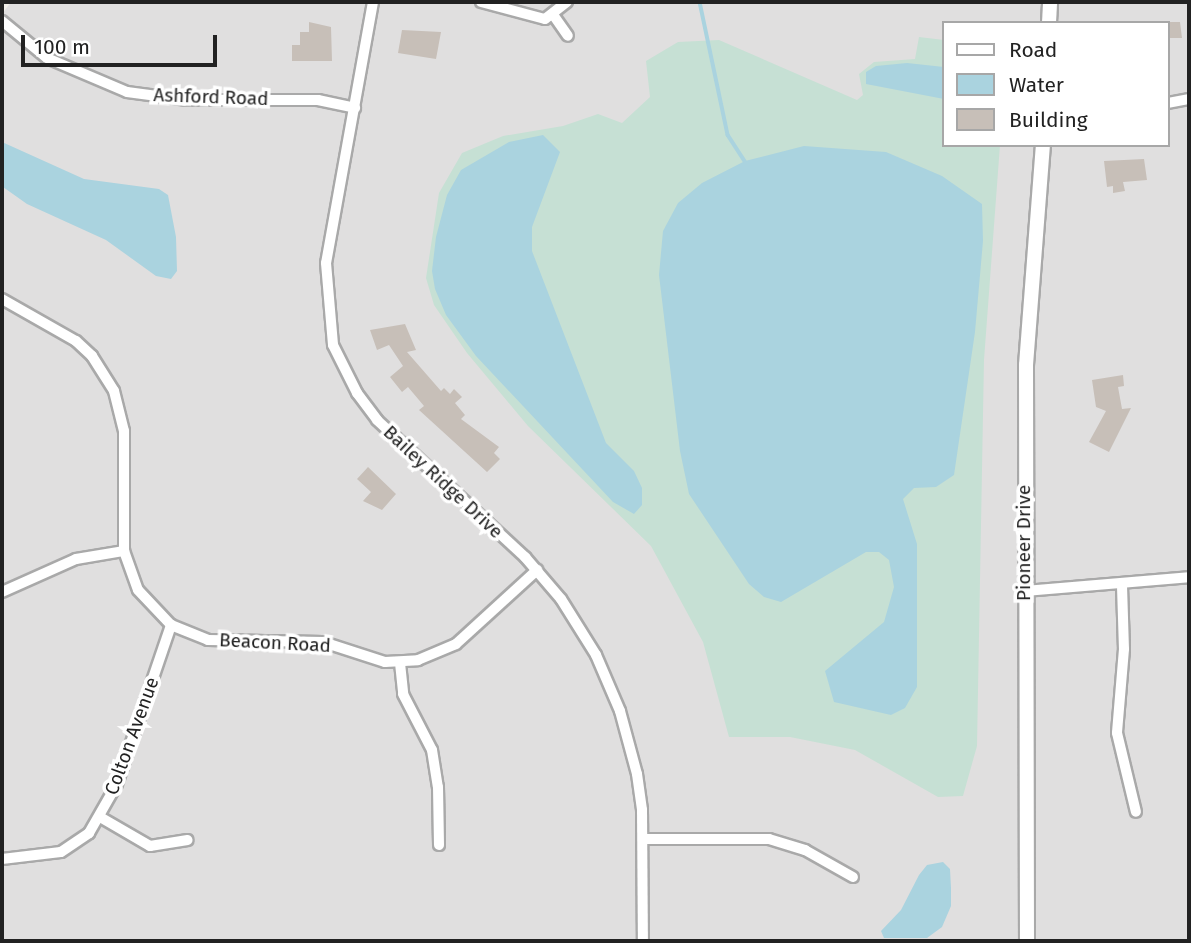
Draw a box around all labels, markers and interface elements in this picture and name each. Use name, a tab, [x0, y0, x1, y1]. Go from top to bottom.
scale bar	[24, 21, 220, 65]
legend	[942, 21, 1170, 147]
text: 100 m	[34, 34, 90, 60]
text: Road	[1009, 37, 1057, 63]
text: Water	[1009, 72, 1064, 98]
street label: Ashford Road	[153, 84, 269, 110]
text: Building	[1009, 107, 1088, 133]
street label: Bailey Ridge Drive	[379, 421, 507, 543]
street label: Pioneer Drive	[1013, 485, 1035, 601]
street label: Beacon Road	[219, 629, 331, 657]
street label: Colton Avenue	[100, 674, 164, 798]

